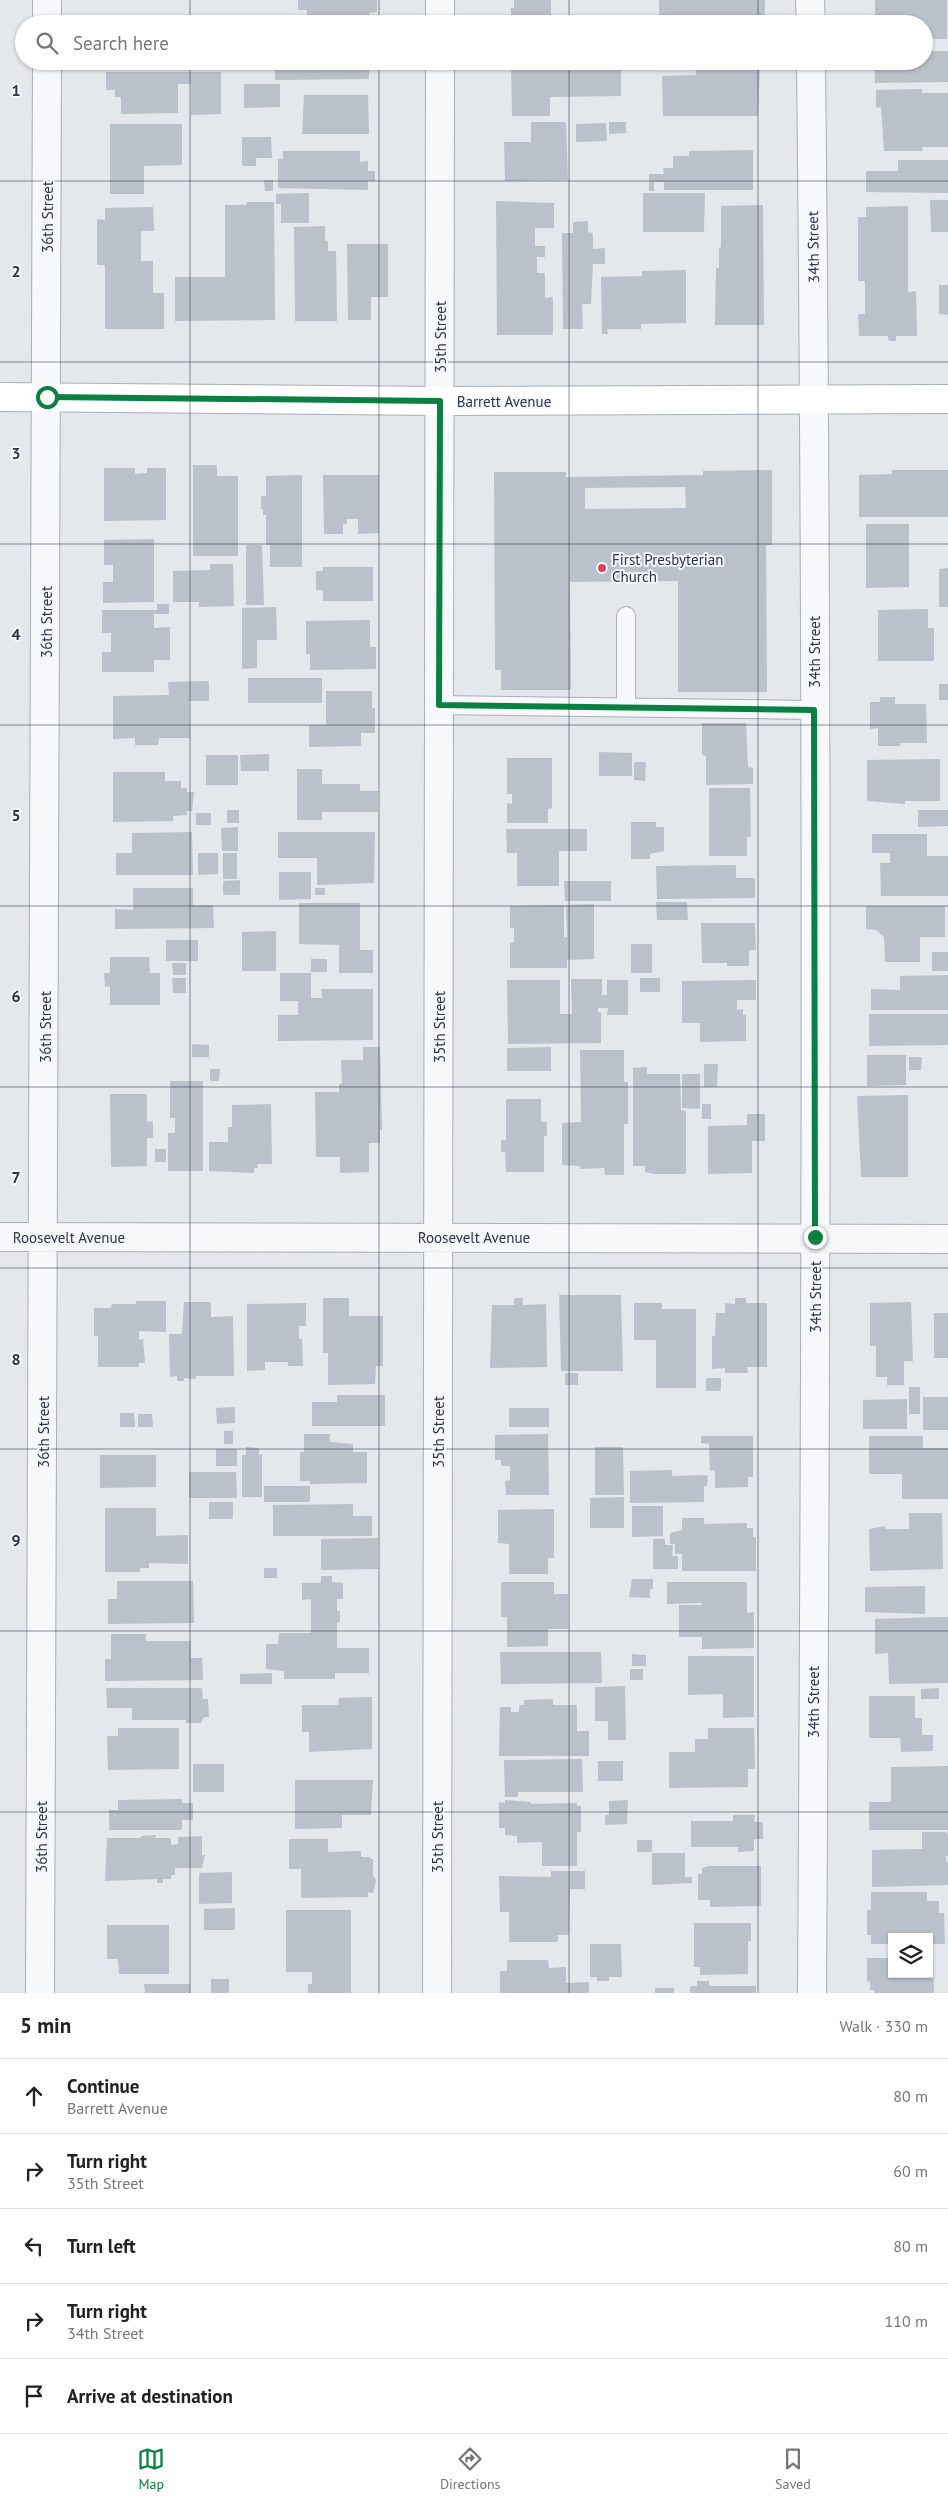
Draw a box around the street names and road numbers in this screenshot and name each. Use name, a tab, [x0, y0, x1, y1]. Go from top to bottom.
street label: 36th Street	[38, 181, 57, 253]
street label: 34th Street	[803, 211, 823, 283]
street label: 35th Street	[431, 301, 450, 373]
street label: Barrett Avenue	[457, 392, 551, 411]
street label: 36th Street	[37, 586, 56, 658]
street label: 34th Street	[805, 616, 824, 688]
street label: 36th Street	[36, 991, 55, 1063]
street label: 35th Street	[430, 991, 449, 1063]
street label: Roosevelt Avenue	[13, 1228, 125, 1247]
street label: Roosevelt Avenue	[418, 1228, 530, 1247]
street label: 34th Street	[806, 1261, 825, 1333]
street label: 36th Street	[34, 1396, 53, 1468]
street label: 35th Street	[429, 1396, 448, 1468]
street label: 34th Street	[804, 1666, 823, 1738]
street label: 36th Street	[32, 1801, 51, 1873]
street label: 35th Street	[428, 1801, 447, 1873]

